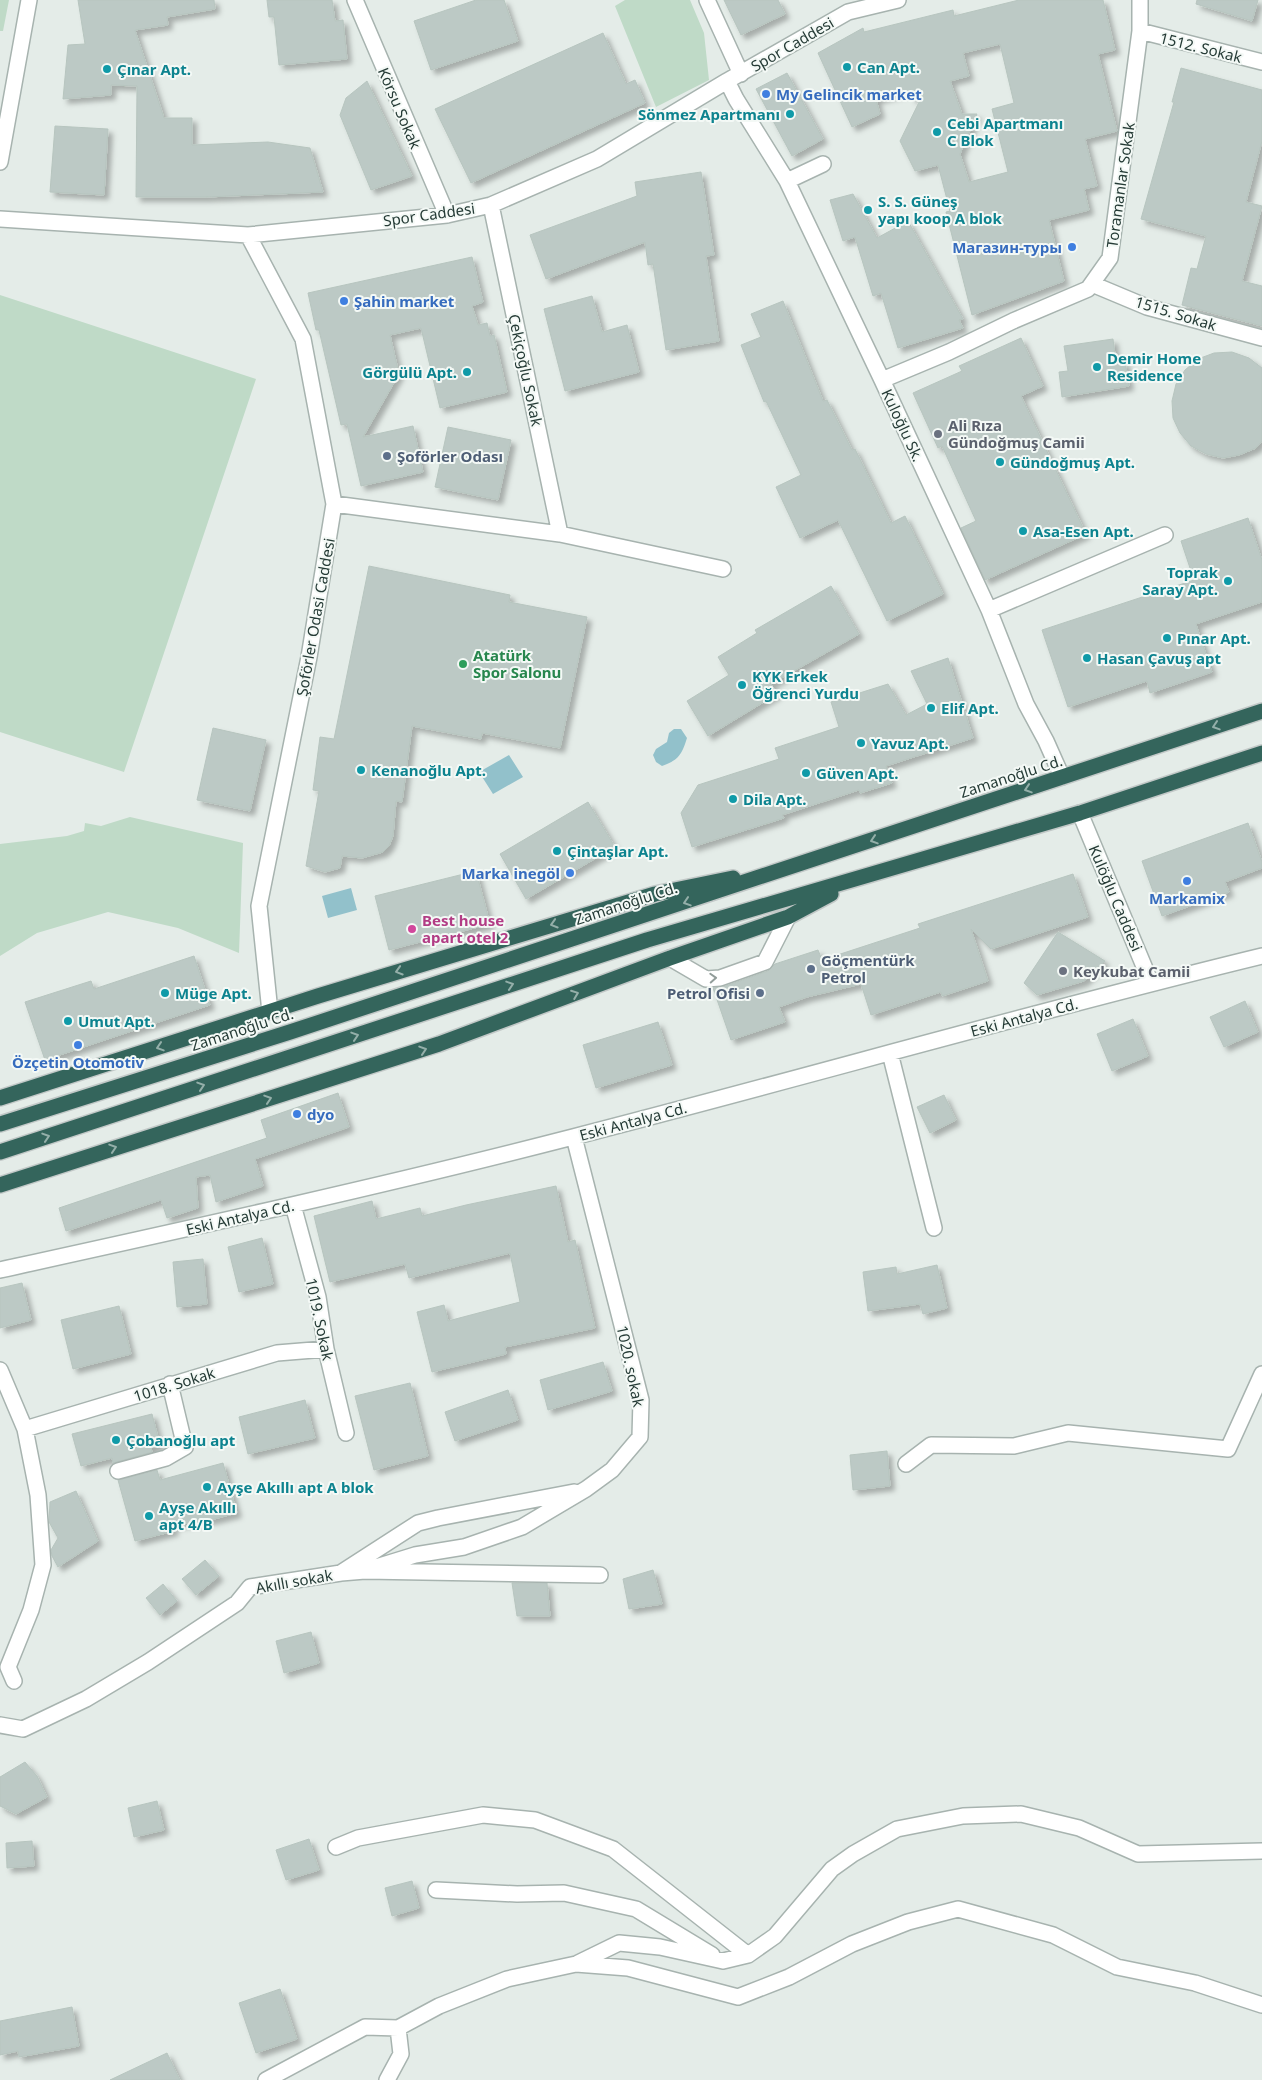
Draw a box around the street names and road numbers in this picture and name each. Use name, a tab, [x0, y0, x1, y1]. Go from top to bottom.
street label: Spor Caddesi	[747, 12, 837, 76]
street label: 1512. Sokak	[1158, 27, 1244, 67]
street label: Körsu Sokak	[374, 64, 426, 152]
street label: Toramanlar Sokak	[1101, 121, 1139, 249]
street label: Spor Caddesi	[382, 198, 476, 230]
street label: 1515. Sokak	[1133, 291, 1219, 335]
street label: Çekiçoğlu Sokak	[504, 312, 548, 428]
street label: Kuloğlu Sk.	[877, 385, 929, 465]
street label: Şoförler Odasi Caddesi	[291, 536, 339, 698]
street label: Zamanoğlu Cd.	[957, 750, 1065, 802]
street label: Kulöğlu Caddesi	[1085, 842, 1147, 954]
street label: Zamanoğlu Cd.	[572, 877, 680, 929]
street label: Eski Antalya Cd.	[968, 993, 1080, 1041]
street label: Zamanoğlu Cd.	[188, 1003, 296, 1055]
street label: Eski Antalya Cd.	[577, 1097, 689, 1145]
street label: Eski Antalya Cd.	[184, 1195, 296, 1239]
street label: 1019. Sokak	[301, 1276, 339, 1362]
street label: 1020. sokak	[613, 1323, 649, 1409]
street label: 1018. Sokak	[131, 1362, 217, 1406]
street label: Akıllı sokak	[254, 1564, 334, 1598]

